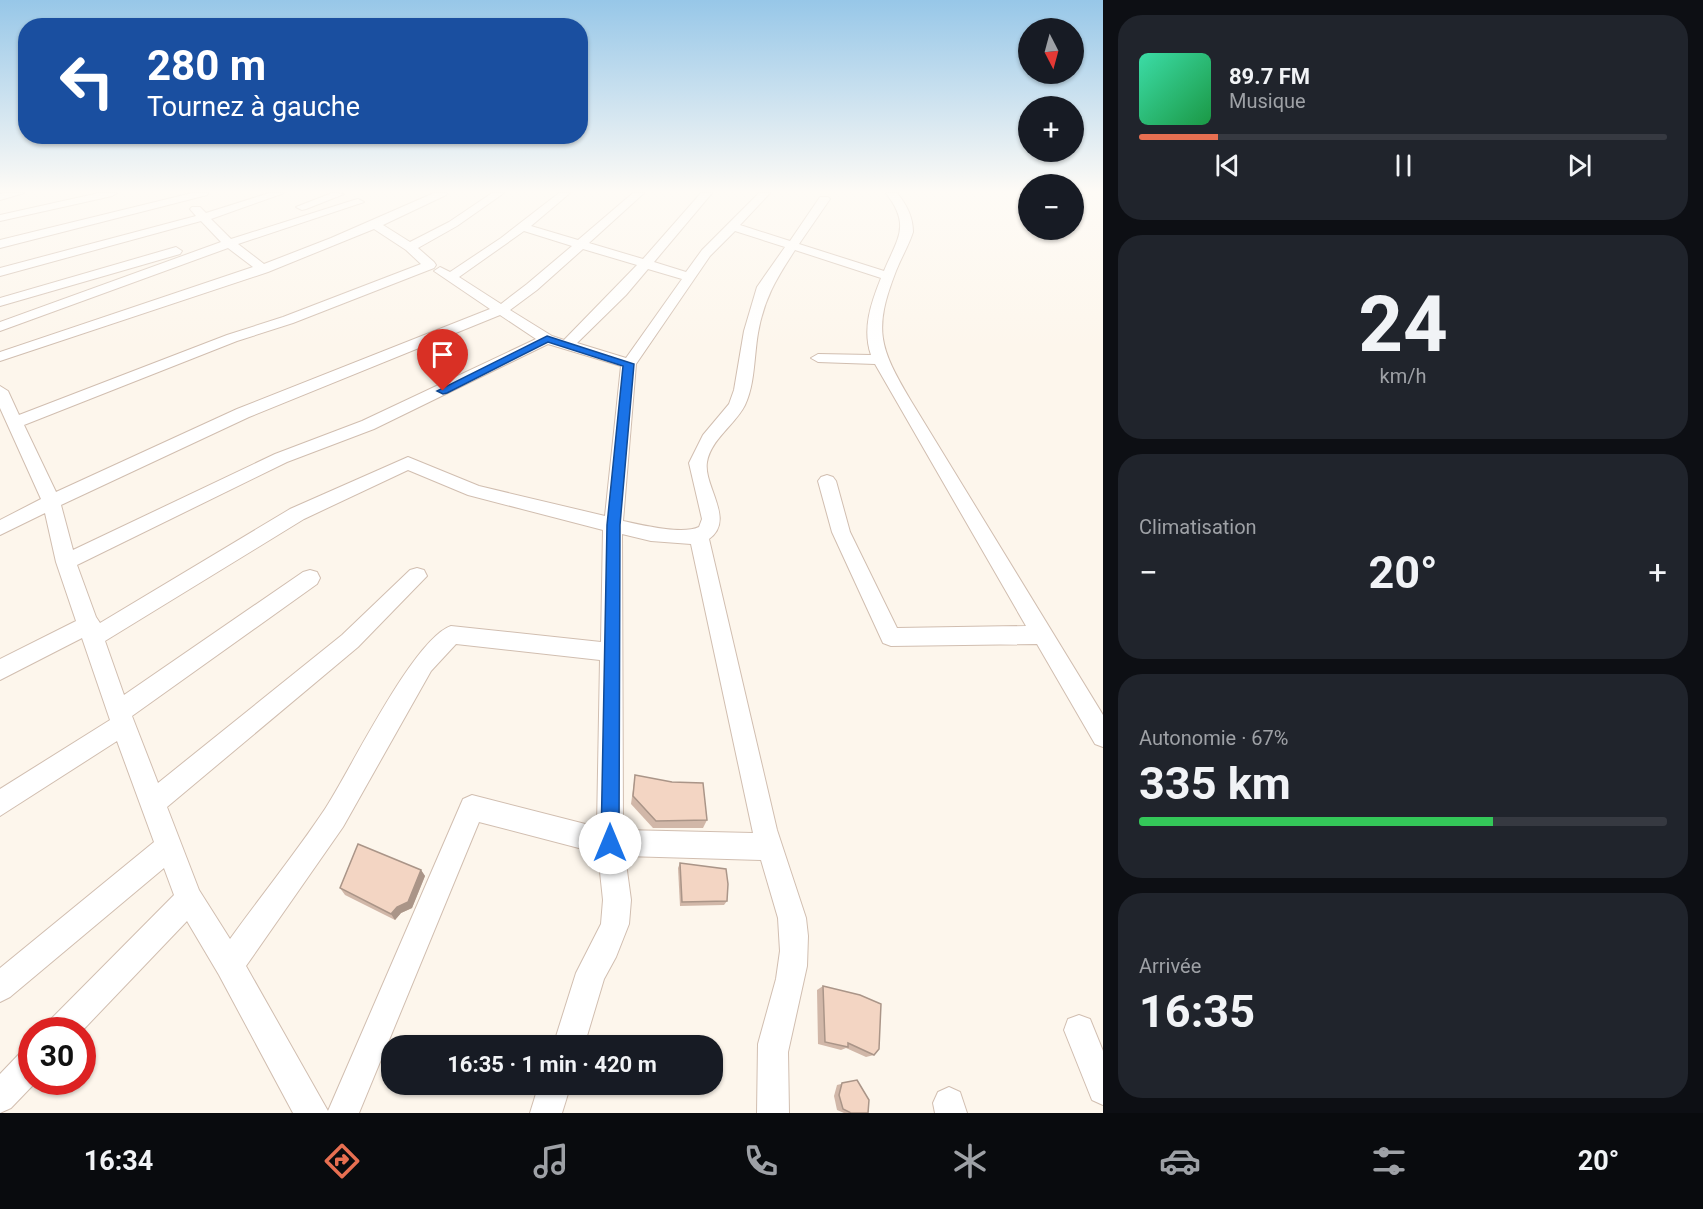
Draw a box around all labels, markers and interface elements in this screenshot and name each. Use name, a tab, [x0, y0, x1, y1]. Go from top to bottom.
north arrow	[1018, 18, 1084, 84]
map controls	[1018, 18, 1084, 240]
text: 280 m	[147, 41, 266, 90]
icon: left	[48, 42, 126, 120]
text: 89.7 FM	[1229, 64, 1310, 89]
text: Musique	[1229, 89, 1306, 113]
text: Tournez à gauche	[147, 91, 360, 123]
button: +	[1018, 96, 1084, 162]
icon: previous	[1211, 149, 1244, 182]
icon: pause	[1387, 149, 1420, 182]
icon: next	[1563, 149, 1596, 182]
button: −	[1018, 174, 1084, 240]
text: 24	[1358, 279, 1448, 370]
pin	[417, 329, 468, 391]
icon: arrive	[426, 338, 459, 371]
text: km/h	[1380, 364, 1426, 388]
text: Climatisation	[1139, 515, 1257, 539]
text: 20°	[1368, 546, 1438, 599]
text: −	[1139, 553, 1158, 592]
text: +	[1648, 553, 1667, 592]
text: Autonomie · 67%	[1139, 726, 1288, 750]
text: 335 km	[1139, 757, 1291, 810]
position arrow	[578, 811, 642, 875]
text: Arrivée	[1139, 954, 1201, 978]
text: 16:35	[1139, 985, 1255, 1038]
speed limit sign: 30	[18, 1017, 96, 1095]
text: 16:35 · 1 min · 420 m	[447, 1052, 657, 1077]
icon: directions	[321, 1140, 363, 1182]
icon: music	[530, 1140, 572, 1182]
icon: phone	[740, 1140, 782, 1182]
icon: climate	[949, 1140, 991, 1182]
icon: car	[1159, 1140, 1201, 1182]
icon: filters	[1368, 1140, 1410, 1182]
text: 16:34	[84, 1145, 153, 1177]
text: 20°	[1578, 1145, 1619, 1177]

